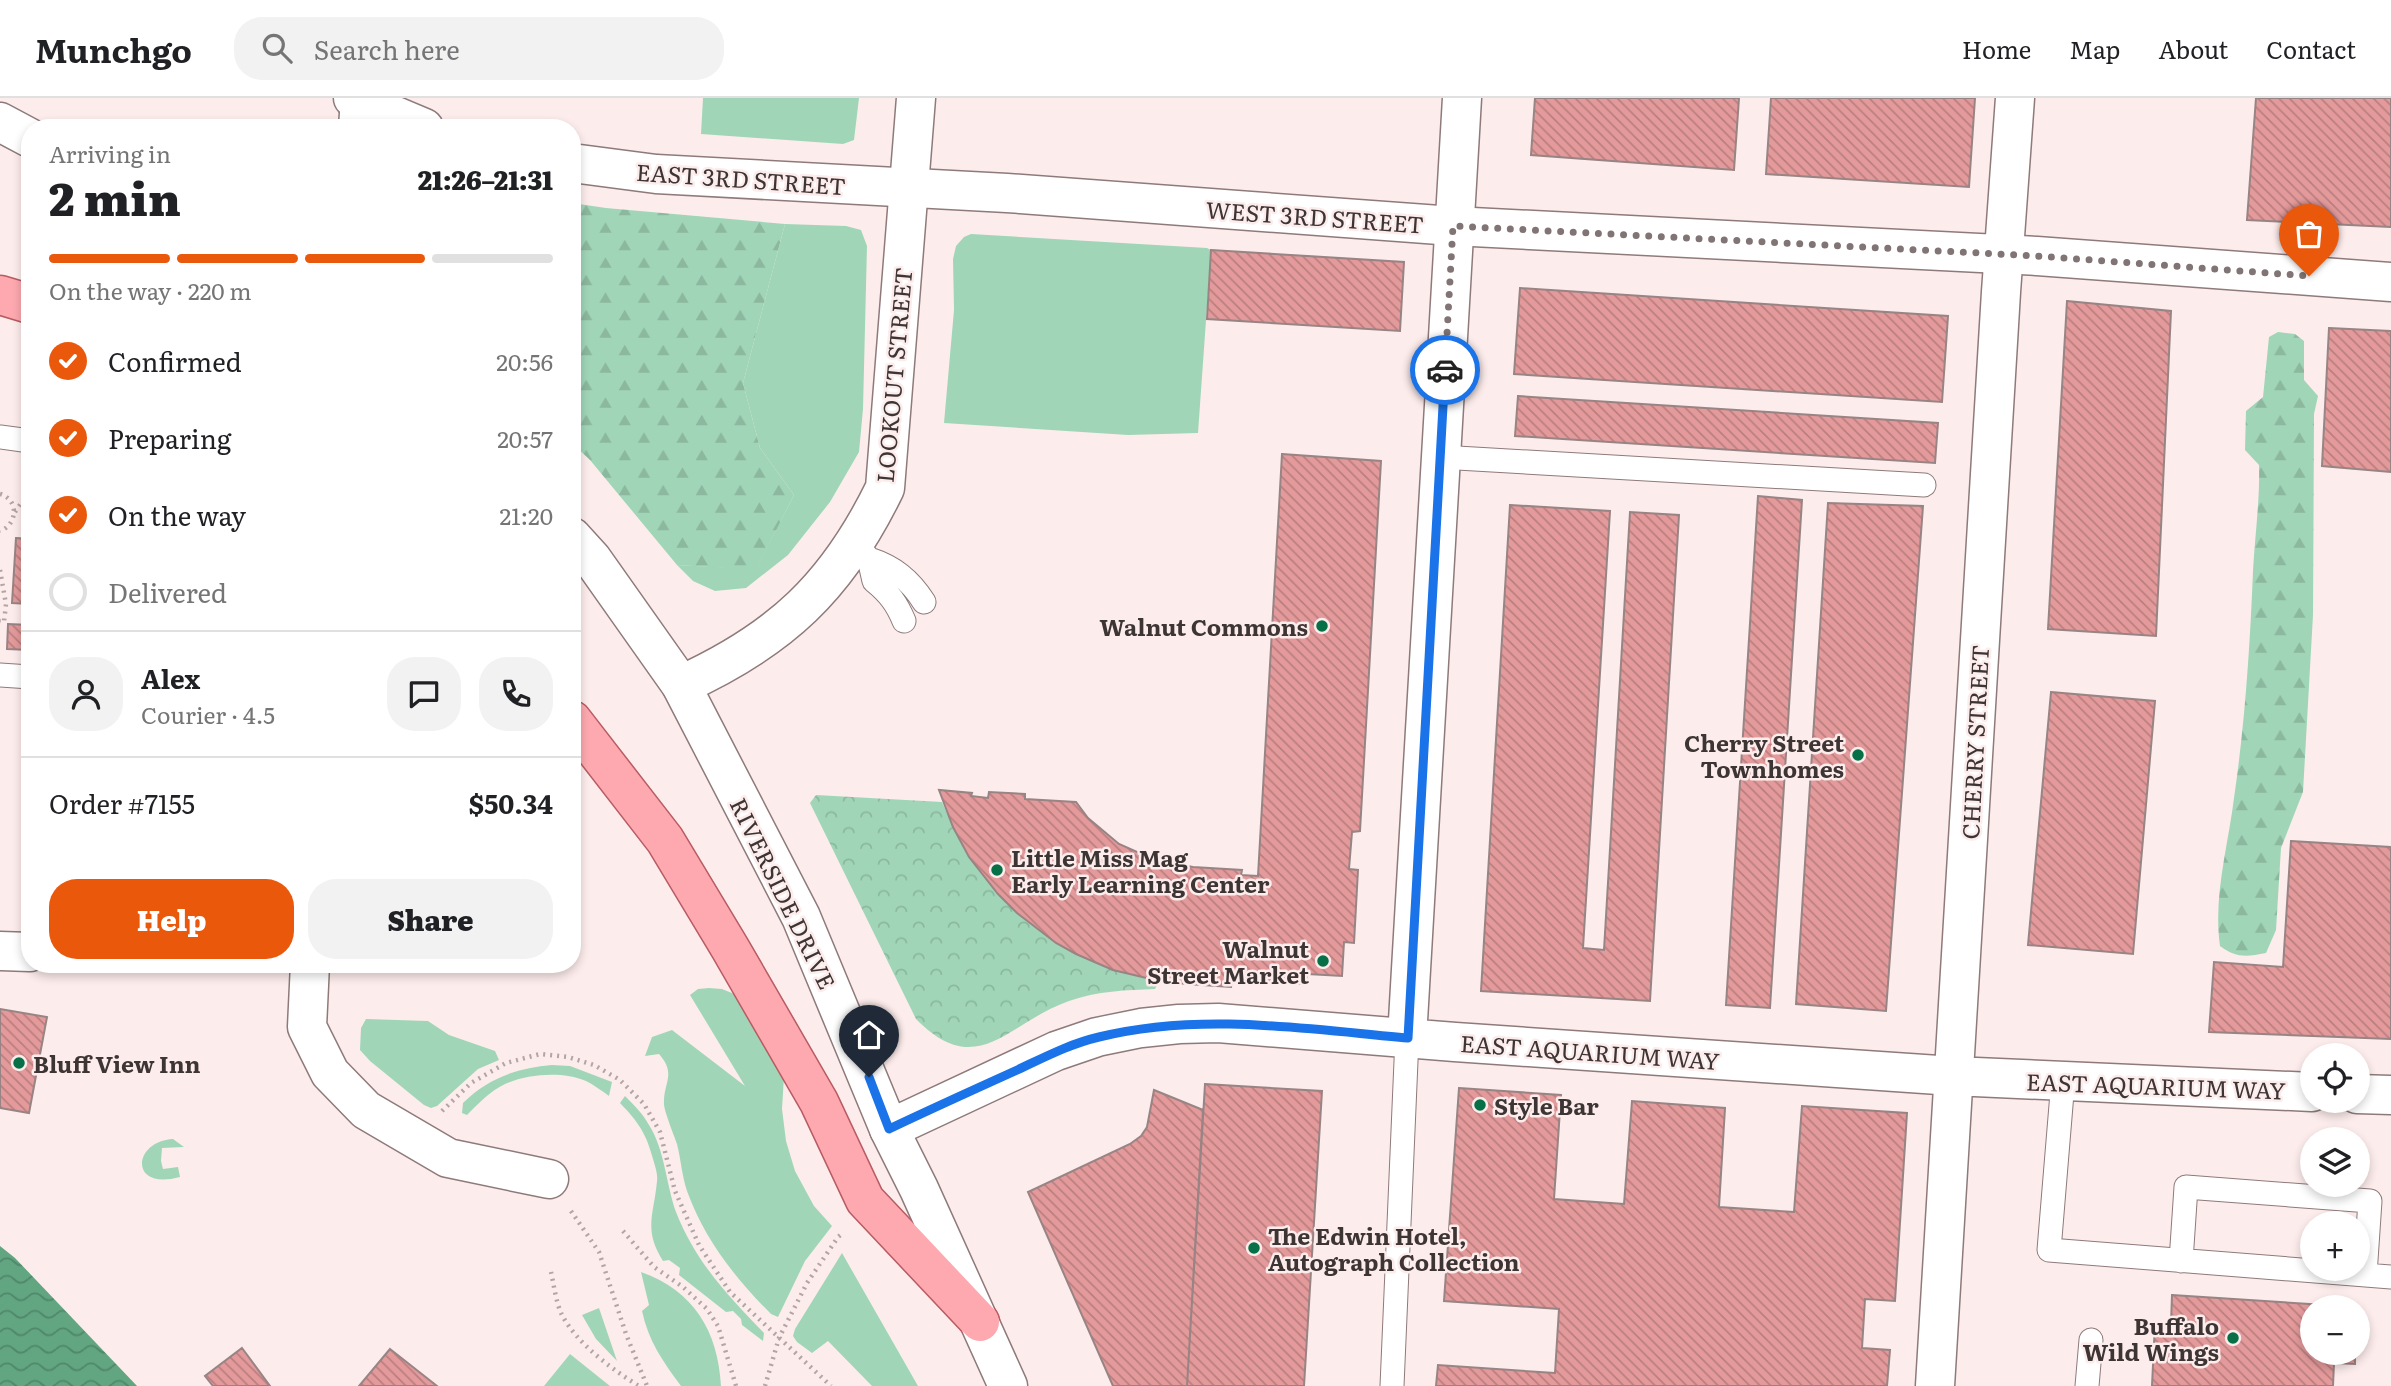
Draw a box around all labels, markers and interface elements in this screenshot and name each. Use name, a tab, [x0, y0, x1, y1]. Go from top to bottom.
search box	[234, 17, 724, 80]
text: Munchgo	[35, 24, 192, 73]
icon: search	[258, 29, 296, 67]
text: Search here	[314, 29, 460, 68]
text: Home	[1962, 31, 2031, 66]
text: Map	[2069, 31, 2120, 66]
text: About	[2158, 31, 2228, 66]
text: Contact	[2266, 31, 2356, 66]
text: Arriving in	[49, 136, 171, 170]
street label: EAST 3RD STREET	[635, 154, 847, 202]
text: 21:26–21:31	[418, 159, 553, 198]
text: 2 min	[49, 162, 181, 230]
street label: WEST 3RD STREET	[1205, 191, 1425, 241]
pin	[2279, 204, 2339, 276]
icon: bag	[2290, 215, 2328, 253]
street label: LOOKOUT STREET	[867, 266, 919, 484]
text: On the way · 220 m	[49, 273, 252, 307]
courier	[1410, 335, 1480, 405]
text: Confirmed	[108, 341, 242, 380]
icon: check	[49, 342, 87, 380]
text: 20:56	[496, 344, 553, 378]
icon: car	[1426, 351, 1464, 389]
text: Preparing	[108, 418, 231, 457]
icon: check	[49, 419, 87, 457]
text: 20:57	[497, 421, 553, 455]
text: On the way	[108, 495, 246, 534]
icon: check	[49, 496, 87, 534]
text: 21:20	[500, 498, 553, 532]
text: Delivered	[108, 572, 227, 611]
place label: Walnut Commons	[1099, 609, 1308, 643]
marker: Walnut Commons	[1314, 618, 1330, 634]
street label: CHERRY STREET	[1952, 644, 1996, 840]
button: person	[49, 657, 123, 731]
button: chat	[387, 657, 461, 731]
button: phone	[479, 657, 553, 731]
text: Alex	[141, 658, 200, 697]
text: Courier · 4.5	[141, 697, 275, 731]
place label: Cherry Street Townhomes	[1684, 725, 1844, 785]
marker: Cherry Street Townhomes	[1850, 747, 1866, 763]
text: Order #7155	[49, 783, 195, 822]
text: $50.34	[469, 783, 553, 822]
street label: RIVERSIDE DRIVE	[723, 791, 845, 995]
place label: Little Miss Mag Early Learning Center	[1011, 840, 1270, 900]
marker: Little Miss Mag Early Learning Center	[989, 862, 1005, 878]
button: Help	[49, 879, 294, 959]
button: Share	[308, 879, 553, 959]
place label: Walnut Street Market	[1147, 931, 1309, 991]
marker: Walnut Street Market	[1315, 953, 1331, 969]
pin	[839, 1005, 899, 1077]
icon: home	[850, 1016, 888, 1054]
street label: EAST AQUARIUM WAY	[1459, 1025, 1721, 1077]
map controls	[2300, 1043, 2370, 1365]
button: locate	[2300, 1043, 2370, 1113]
place label: Bluff View Inn	[33, 1046, 201, 1080]
marker: Bluff View Inn	[11, 1055, 27, 1071]
street label: EAST AQUARIUM WAY	[2026, 1063, 2286, 1107]
place label: Style Bar	[1494, 1088, 1599, 1122]
marker: Style Bar	[1472, 1097, 1488, 1113]
button: layers	[2300, 1127, 2370, 1197]
button: +	[2300, 1211, 2370, 1281]
place label: The Edwin Hotel, Autograph Collection	[1268, 1218, 1520, 1278]
marker: The Edwin Hotel, Autograph Collection	[1246, 1240, 1262, 1256]
button: −	[2300, 1295, 2370, 1365]
place label: Buffalo Wild Wings	[2083, 1308, 2219, 1368]
marker: Buffalo Wild Wings	[2225, 1330, 2241, 1346]

